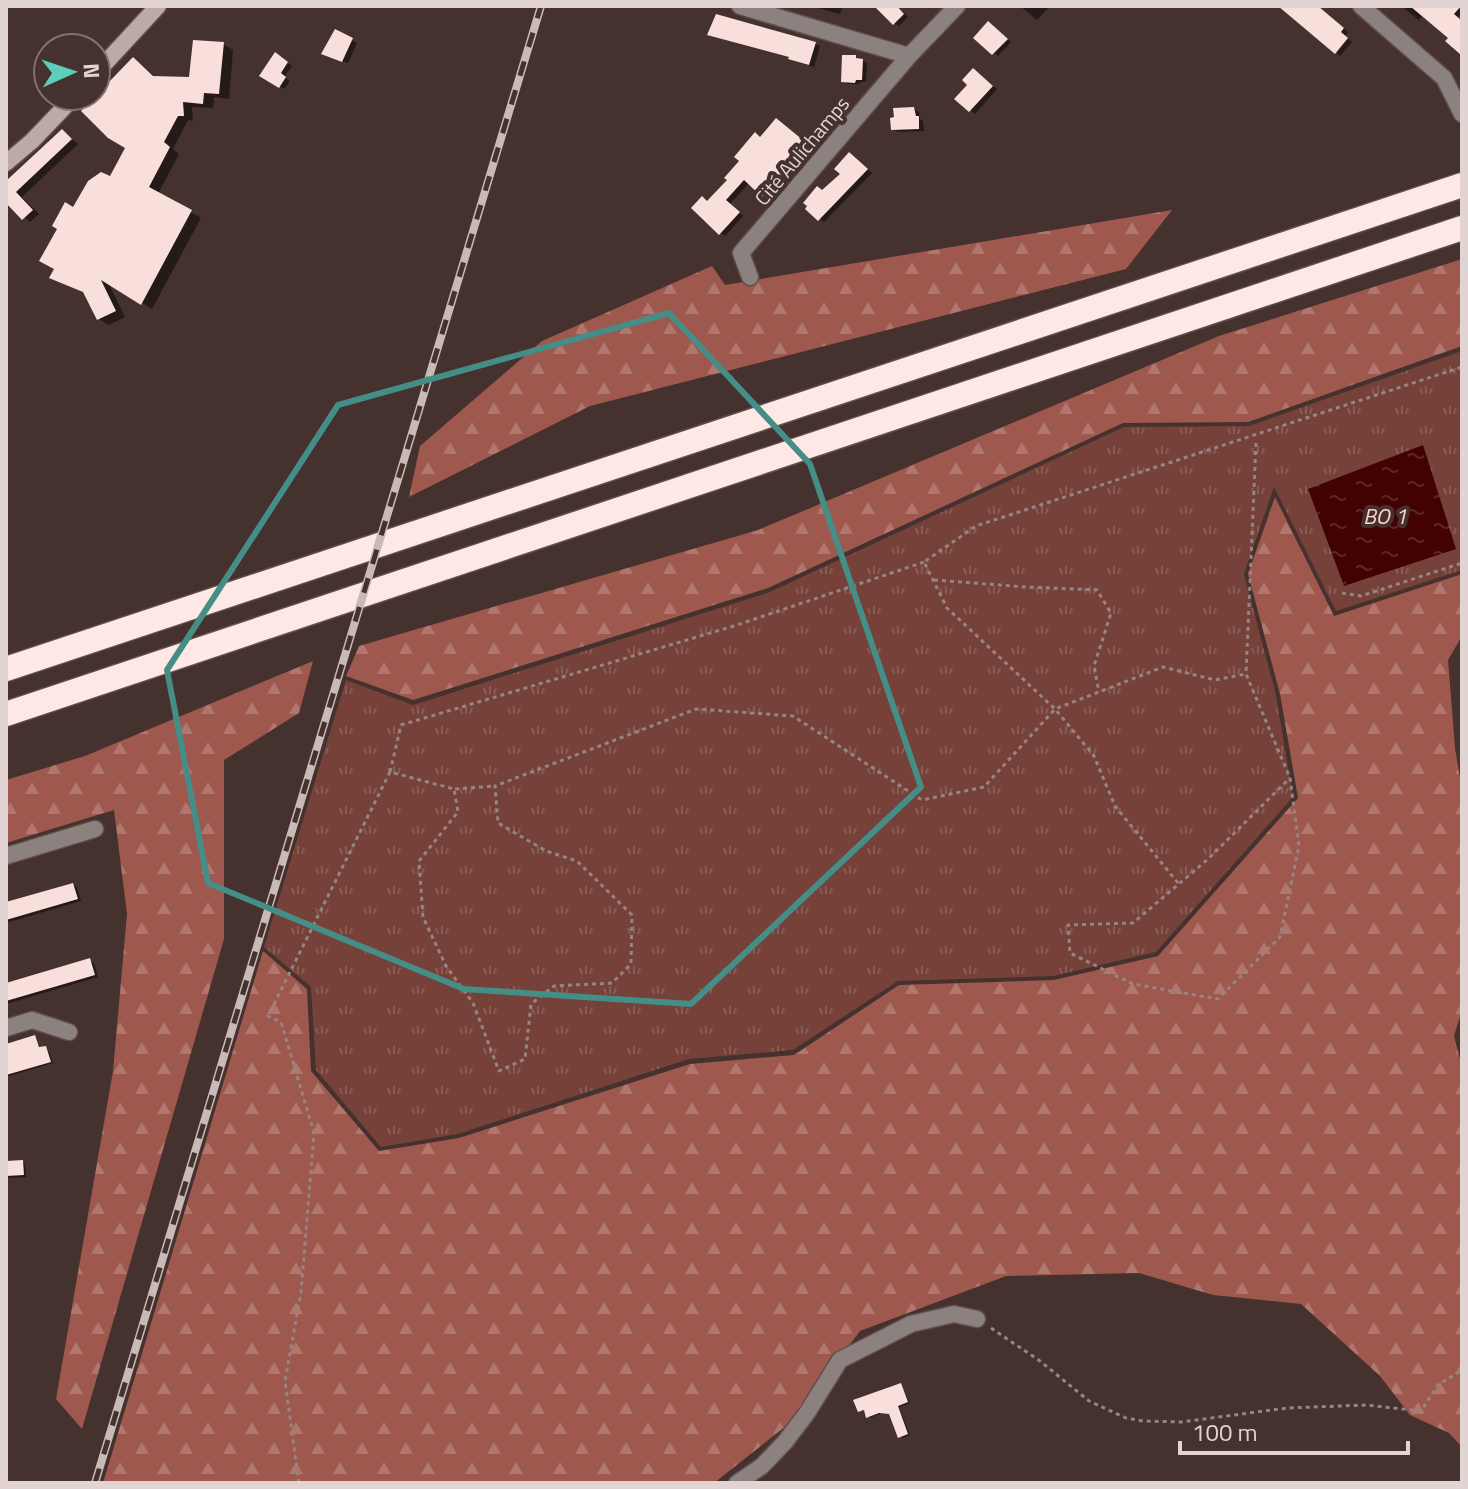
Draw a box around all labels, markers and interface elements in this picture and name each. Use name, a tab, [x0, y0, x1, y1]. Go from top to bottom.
north arrow	[32, 32, 112, 112]
text: N	[75, 62, 109, 79]
street label: Cité Aulichamps	[747, 89, 857, 212]
water label: BO 1	[1363, 499, 1407, 533]
scale bar	[1180, 1405, 1408, 1455]
text: 100 m	[1192, 1414, 1258, 1450]

